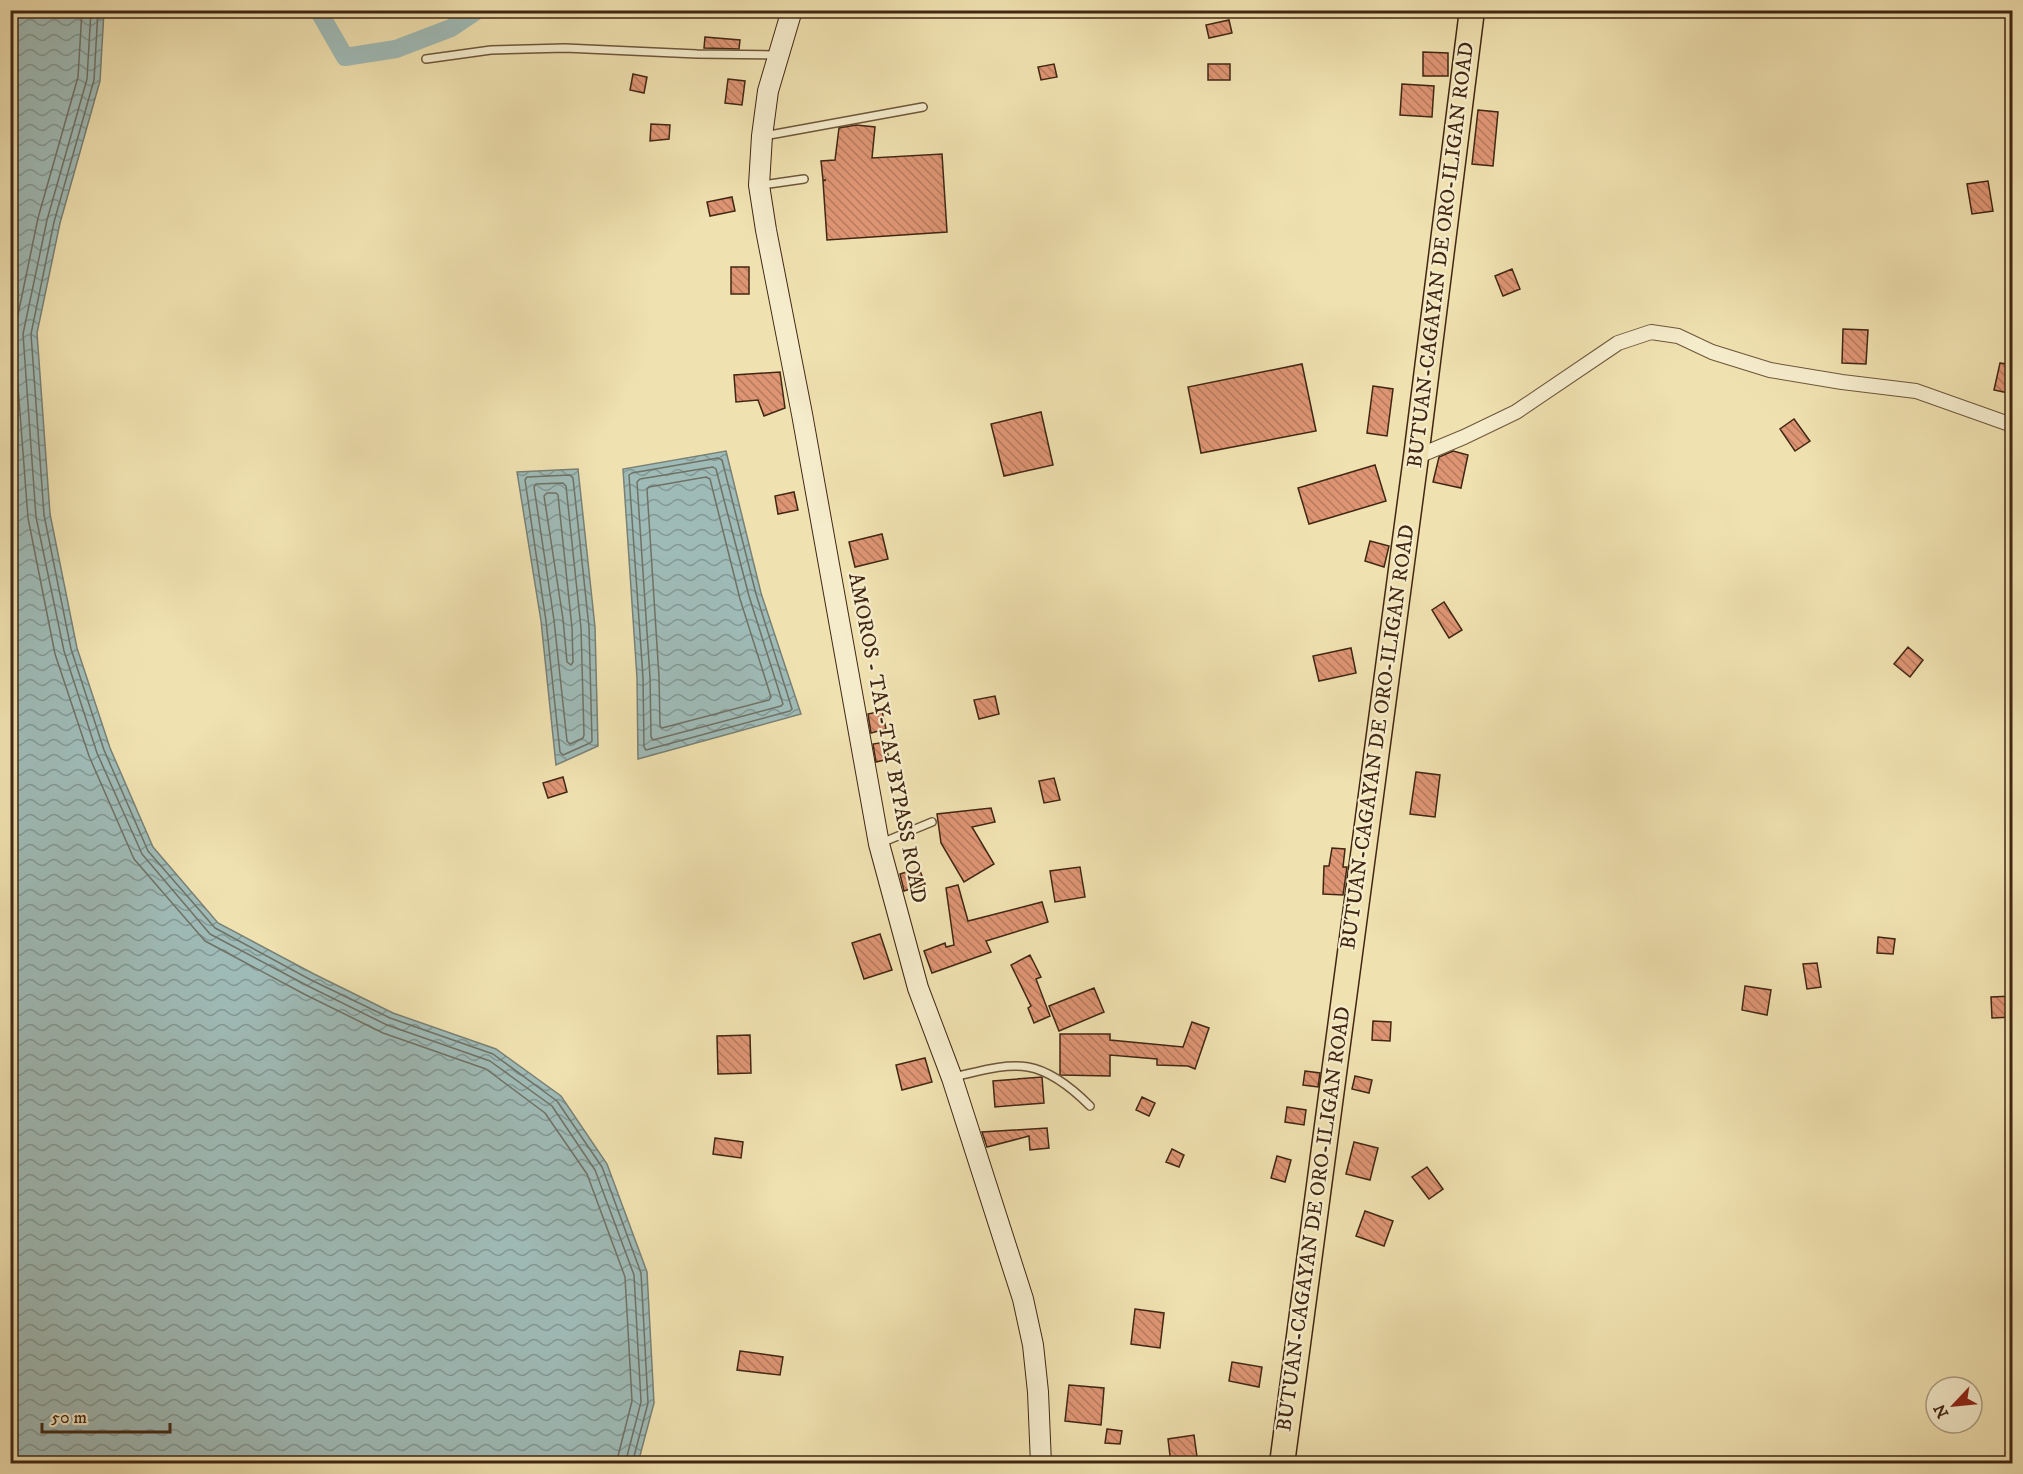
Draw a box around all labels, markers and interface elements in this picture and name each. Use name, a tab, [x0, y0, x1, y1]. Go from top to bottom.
street label: BUTUAN-CAGAYAN DE ORO-ILIGAN ROAD	[1402, 41, 1480, 469]
street label: BUTUAN-CAGAYAN DE ORO-ILIGAN ROAD	[1335, 523, 1421, 951]
street label: AMOROS - TAY-TAY BYPASS ROAD	[842, 571, 932, 905]
street label: BUTUAN-CAGAYAN DE ORO-ILIGAN ROAD	[1271, 1005, 1357, 1433]
north arrow	[1924, 1375, 1984, 1435]
scale bar	[42, 1396, 170, 1434]
text: N	[1930, 1401, 1953, 1421]
text: 50 m	[51, 1407, 87, 1429]

